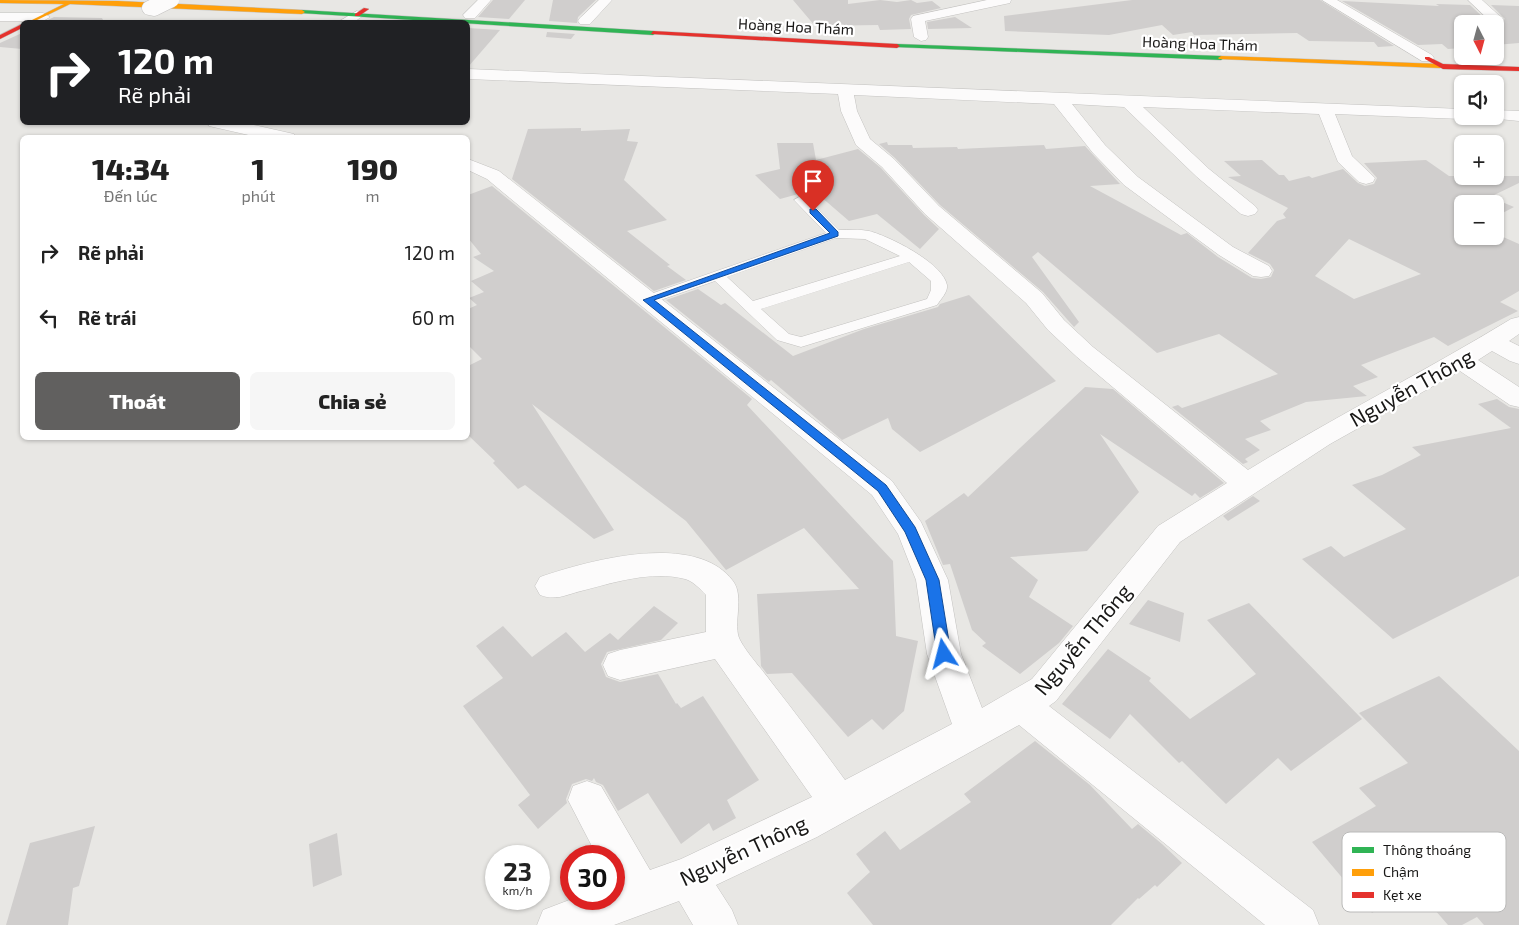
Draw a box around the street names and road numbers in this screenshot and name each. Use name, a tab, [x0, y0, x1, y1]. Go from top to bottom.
street label: Hoàng Hoa Thám	[738, 14, 854, 38]
street label: Hoàng Hoa Thám	[1142, 32, 1258, 54]
street label: Nguyễn Thông	[1345, 343, 1477, 431]
street label: Nguyễn Thông	[1028, 578, 1136, 700]
street label: Nguyễn Thông	[675, 810, 811, 890]

